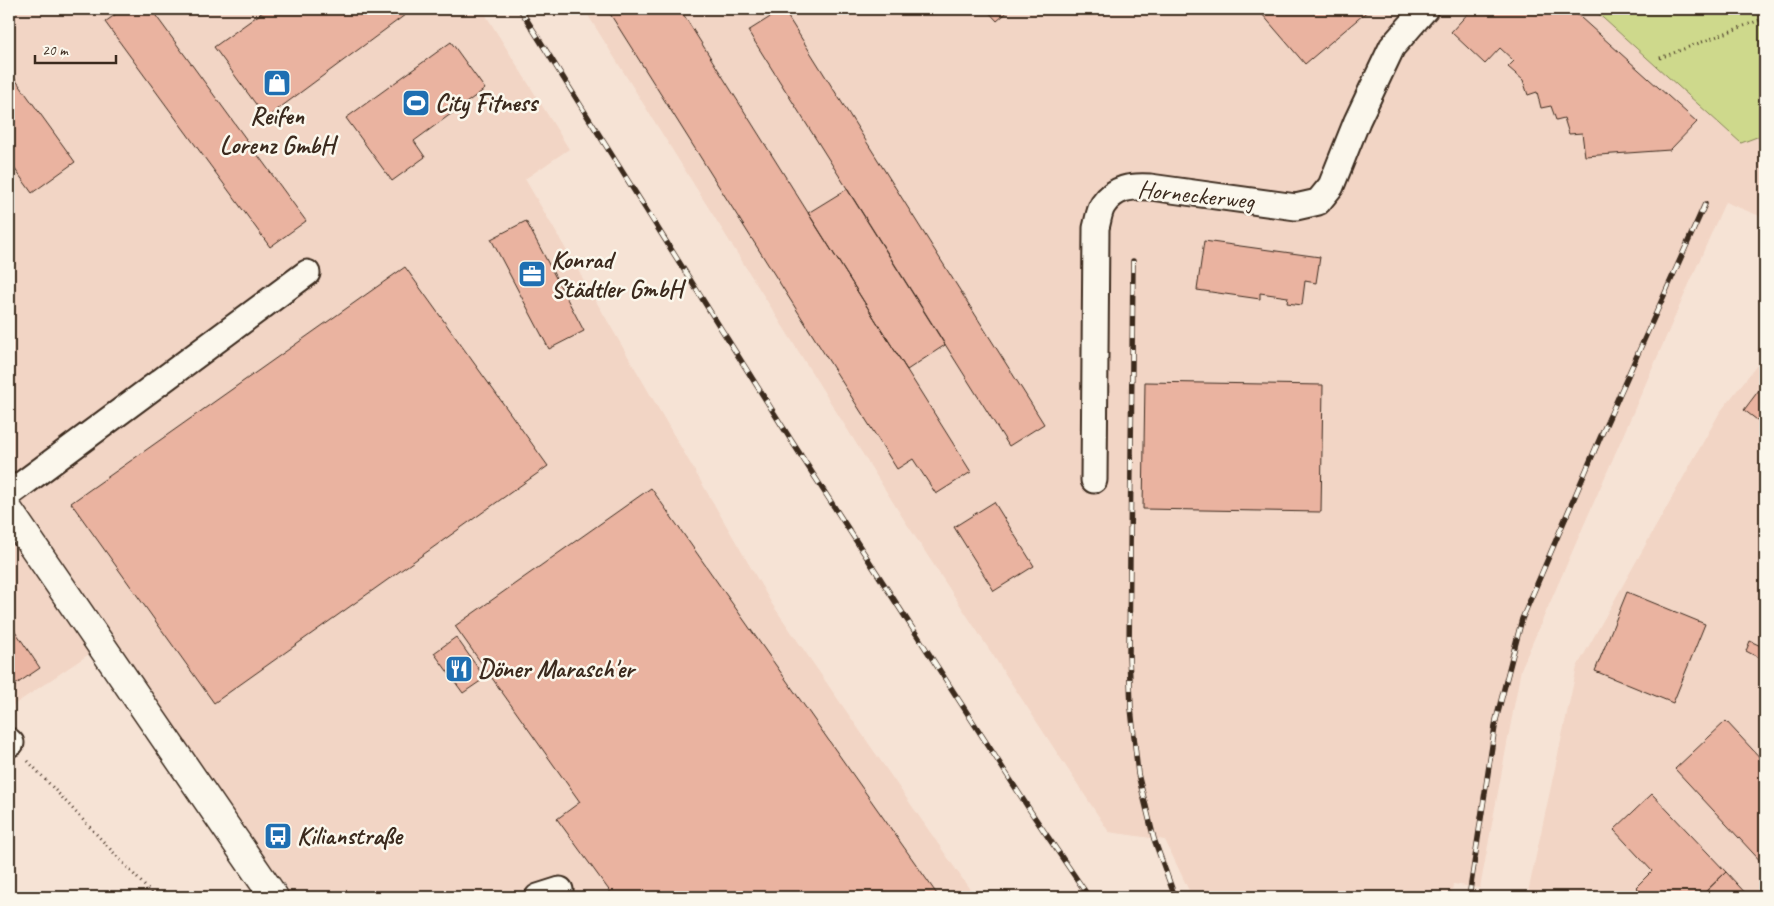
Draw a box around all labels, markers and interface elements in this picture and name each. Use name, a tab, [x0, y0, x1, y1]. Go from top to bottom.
scale bar	[35, 32, 116, 64]
text: 20 m	[42, 41, 69, 60]
shop icon: Reifen Lorenz GmbH	[262, 68, 292, 98]
place label: City Fitness	[435, 87, 539, 119]
sports icon: City Fitness	[401, 88, 431, 118]
place label: Reifen Lorenz GmbH	[220, 100, 339, 161]
street label: Horneckerweg	[1136, 173, 1257, 217]
place label: Konrad Städtler GmbH	[551, 244, 687, 305]
office icon: Konrad Städtler GmbH	[517, 259, 547, 289]
place label: Döner Marasch'er	[478, 653, 637, 685]
restaurant icon: Döner Marasch'er	[444, 654, 474, 684]
place label: Kilianstraße	[297, 820, 404, 852]
bus stop icon: Kilianstraße	[263, 821, 293, 851]

